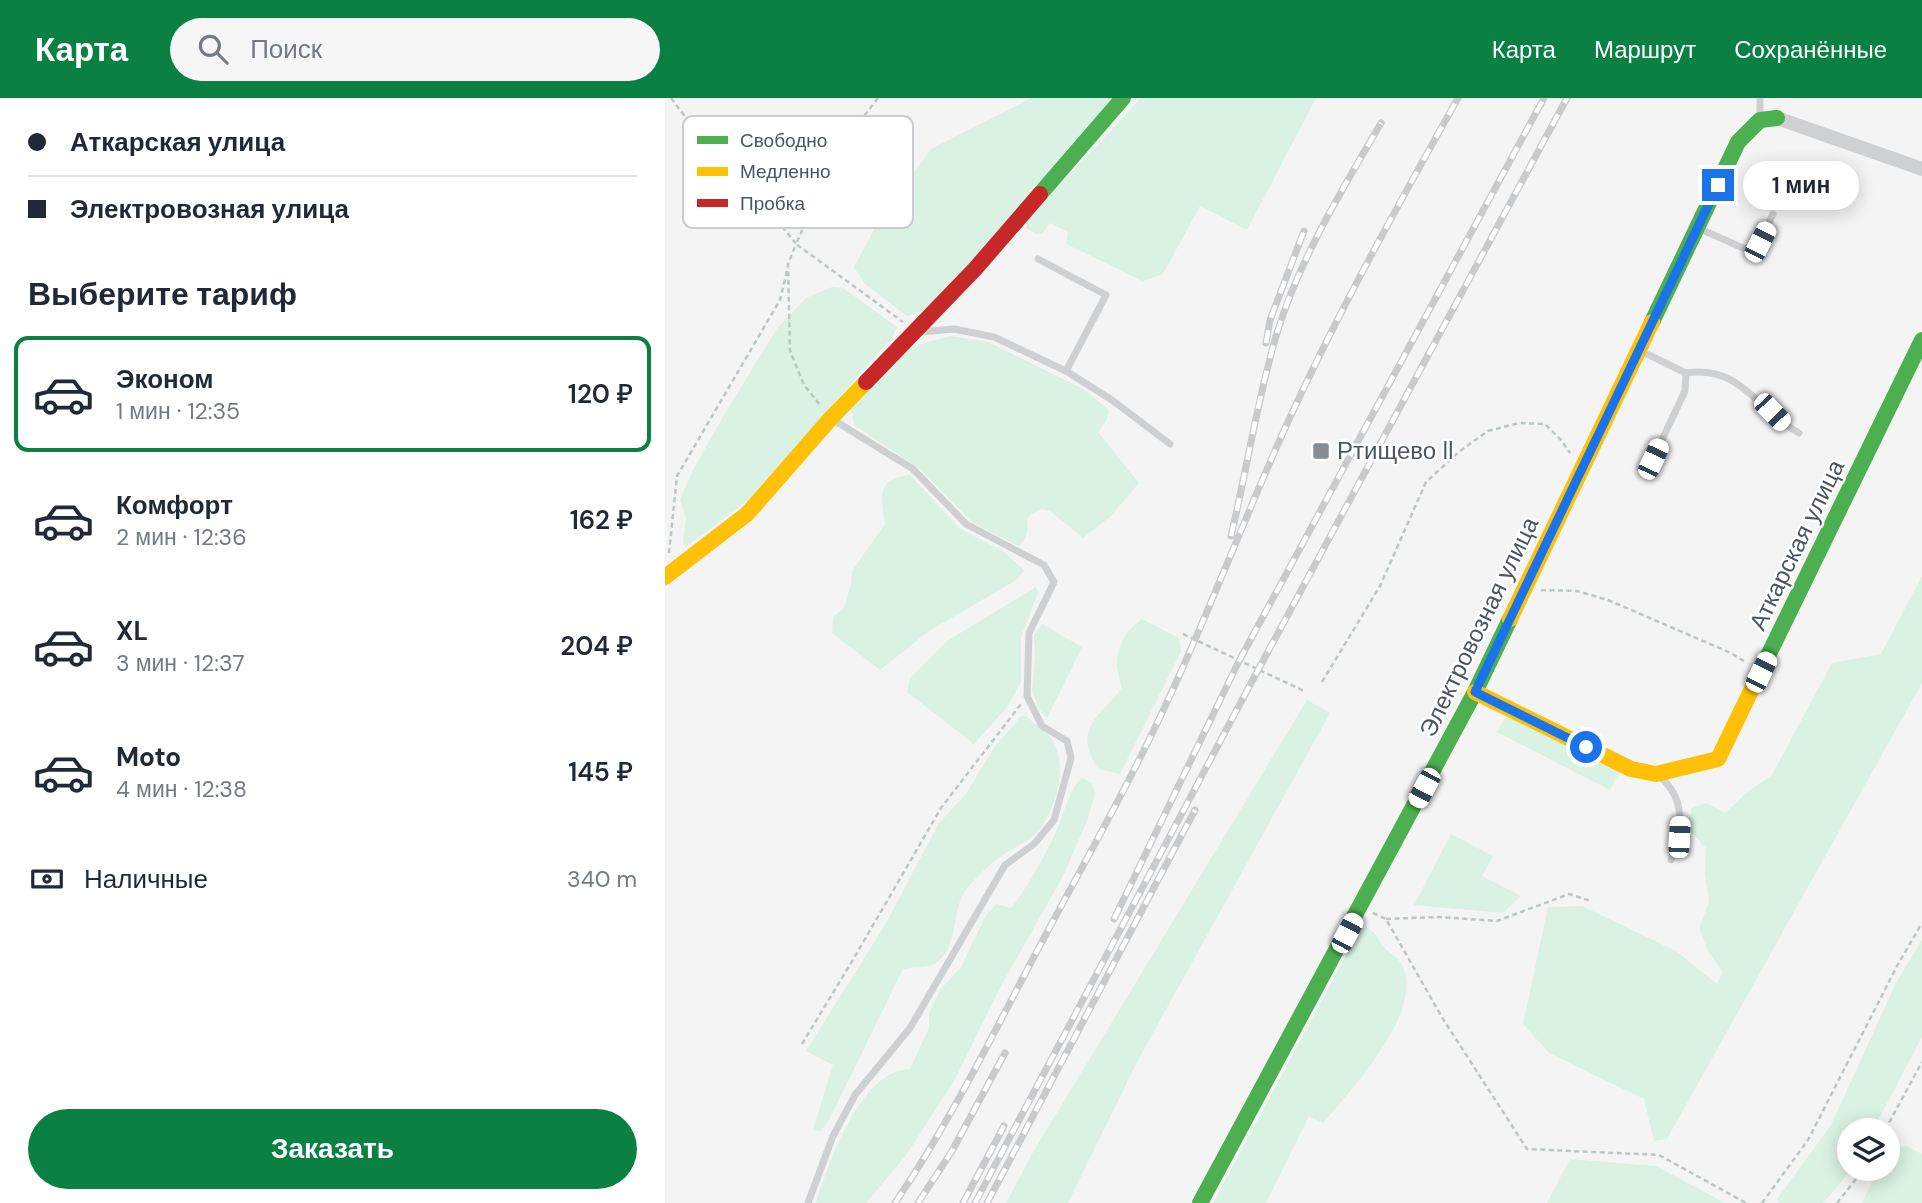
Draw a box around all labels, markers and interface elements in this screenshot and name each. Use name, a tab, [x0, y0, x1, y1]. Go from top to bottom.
search box	[170, 18, 660, 81]
text: Карта	[35, 28, 128, 71]
icon: search	[194, 30, 232, 68]
text: Поиск	[250, 32, 322, 66]
text: Карта	[1492, 34, 1556, 65]
text: Маршрут	[1594, 34, 1696, 65]
text: Сохранённые	[1734, 34, 1887, 65]
legend	[683, 116, 913, 228]
text: Аткарская улица	[70, 125, 285, 159]
text: Свободно	[740, 128, 827, 153]
text: Медленно	[740, 159, 830, 184]
callout: 1 мин	[1743, 160, 1858, 210]
route end	[1702, 169, 1734, 201]
text: 1 мин	[1772, 170, 1830, 200]
text: Пробка	[740, 191, 805, 216]
text: Электровозная улица	[70, 192, 349, 226]
car	[1742, 219, 1779, 265]
text: Выберите тариф	[28, 273, 297, 315]
text: Эконом	[116, 362, 214, 396]
icon: car	[32, 363, 95, 426]
text: 120 ₽	[568, 377, 633, 411]
car	[1750, 390, 1795, 434]
text: 1 мин · 12:35	[116, 396, 240, 426]
place label: Ртищево II	[1337, 435, 1454, 466]
car	[1635, 436, 1672, 482]
marker: Ртищево II	[1311, 441, 1331, 461]
street label: Аткарская улица	[1742, 454, 1852, 635]
text: Комфорт	[116, 488, 233, 522]
icon: car	[32, 489, 95, 552]
text: 162 ₽	[570, 503, 633, 537]
street label: Электровозная улица	[1412, 511, 1546, 742]
text: 2 мин · 12:36	[116, 522, 247, 552]
text: XL	[116, 614, 148, 648]
icon: car	[32, 615, 95, 678]
text: 204 ₽	[560, 629, 633, 663]
text: 3 мин · 12:37	[116, 648, 244, 678]
car	[1743, 649, 1780, 695]
route start	[1570, 731, 1602, 763]
text: Moto	[116, 740, 181, 774]
icon: car	[32, 741, 95, 804]
text: 145 ₽	[568, 755, 633, 789]
car	[1405, 765, 1444, 811]
text: 4 мин · 12:38	[116, 774, 247, 804]
car	[1668, 815, 1691, 859]
icon: cash	[28, 860, 66, 898]
text: Наличные	[84, 862, 208, 896]
text: 340 m	[567, 864, 637, 894]
car	[1328, 910, 1367, 956]
button: Заказать	[28, 1109, 637, 1189]
map controls	[1837, 1118, 1900, 1181]
button: layers	[1837, 1118, 1900, 1181]

